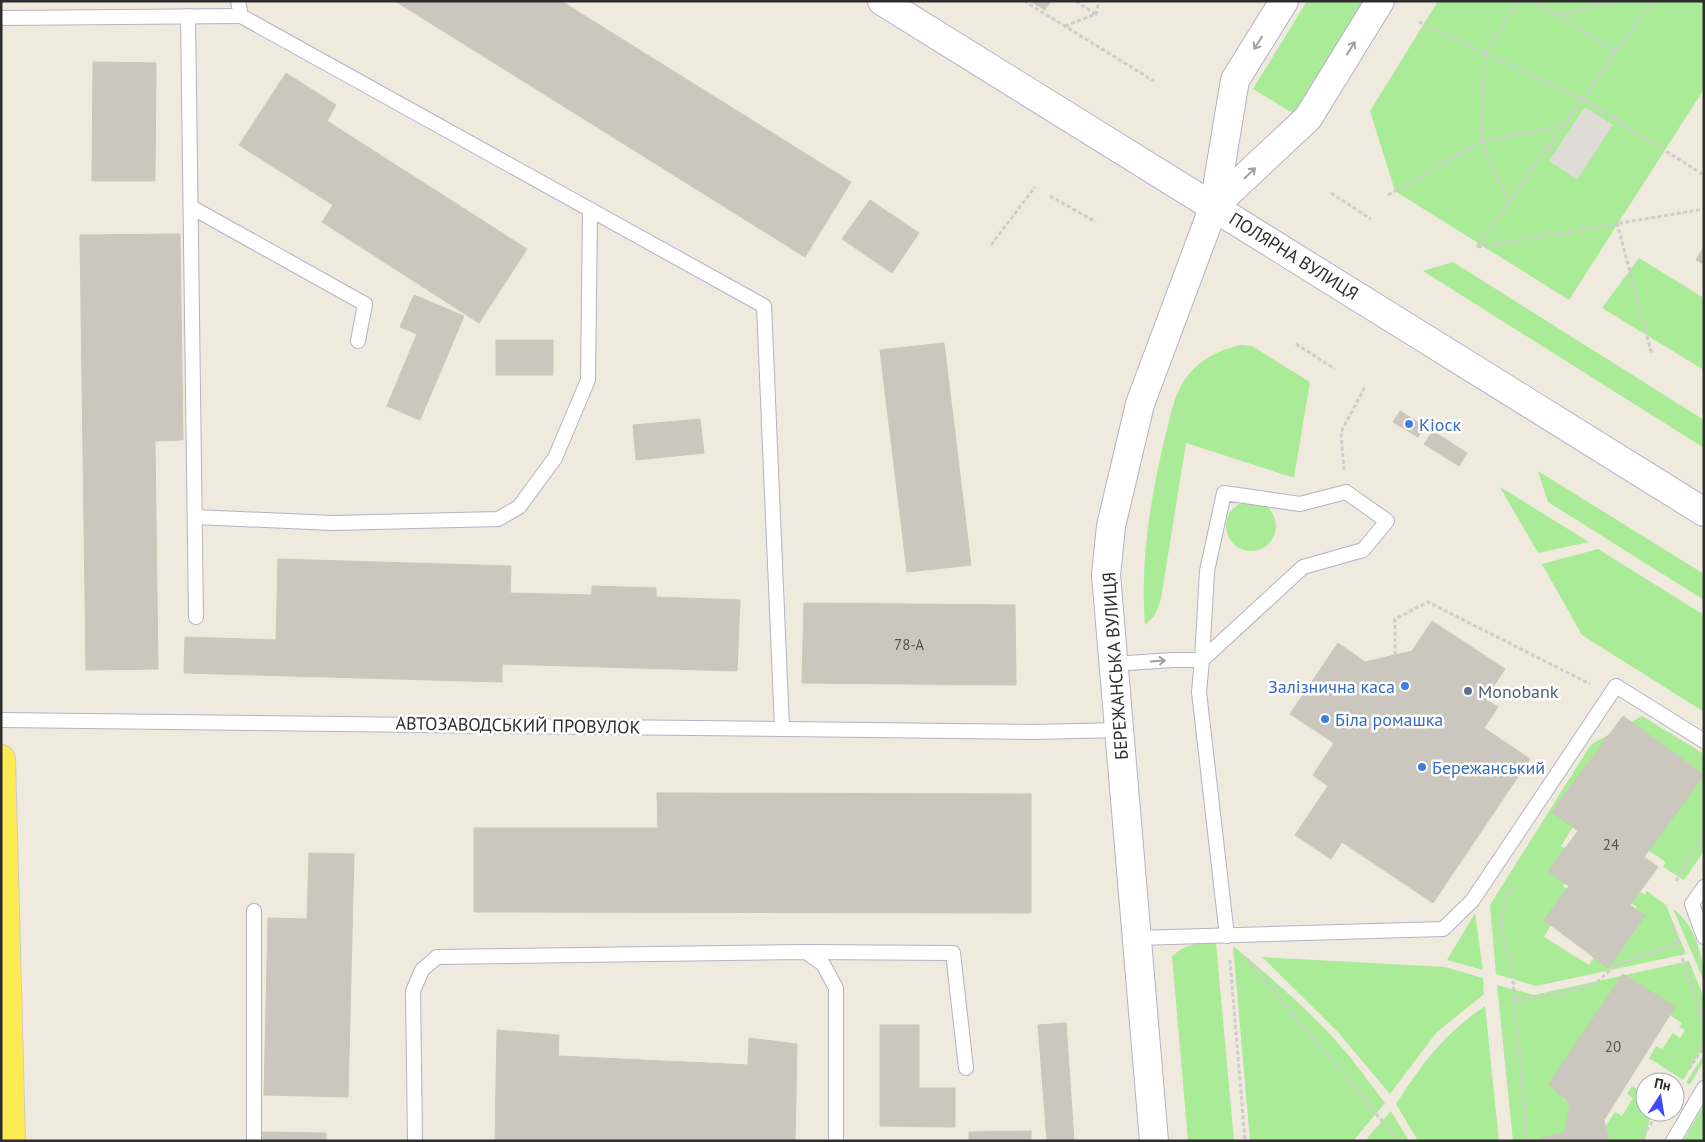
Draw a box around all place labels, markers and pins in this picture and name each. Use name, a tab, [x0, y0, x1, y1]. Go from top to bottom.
place label: Кіоск	[1419, 413, 1462, 436]
marker: Кіоск	[1403, 418, 1415, 430]
place label: Залізнична каса	[1268, 675, 1395, 698]
marker: Залізнична каса	[1399, 680, 1411, 692]
place label: Monobank	[1478, 680, 1559, 703]
marker: Monobank	[1462, 685, 1474, 697]
place label: Біла ромашка	[1335, 708, 1443, 731]
marker: Біла ромашка	[1319, 713, 1331, 725]
place label: Бережанський	[1432, 756, 1545, 779]
marker: Бережанський	[1416, 761, 1428, 773]

